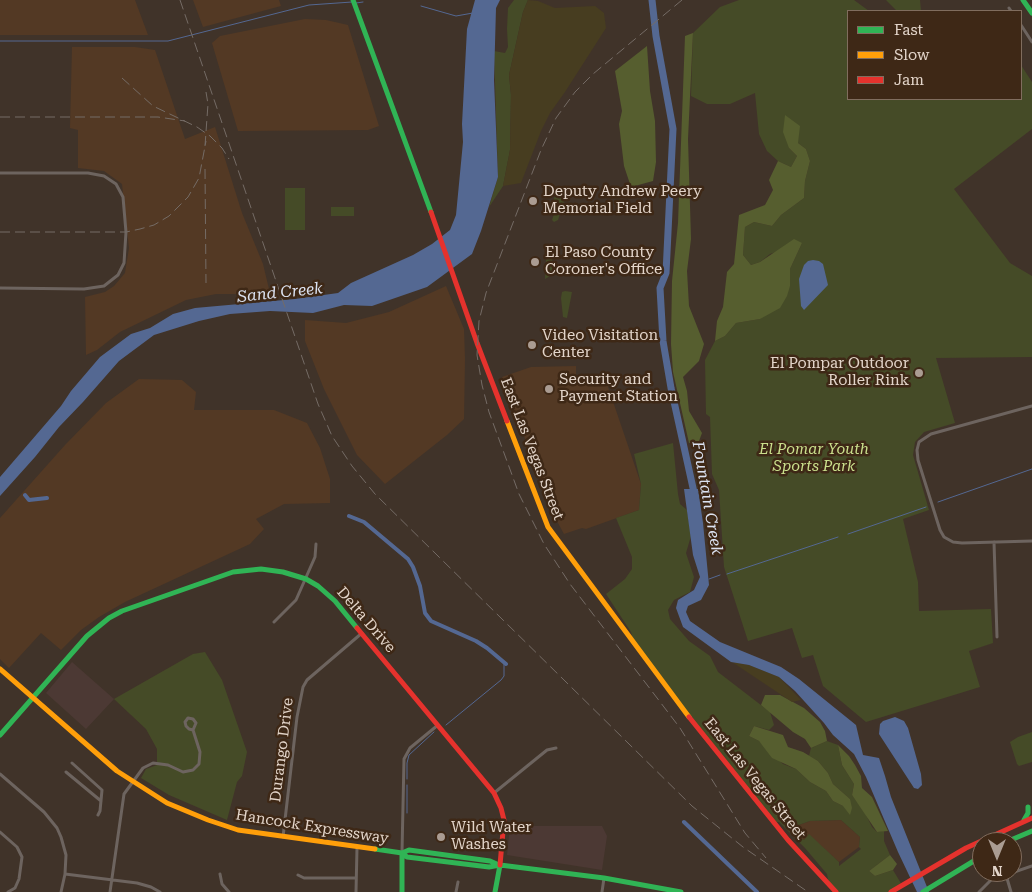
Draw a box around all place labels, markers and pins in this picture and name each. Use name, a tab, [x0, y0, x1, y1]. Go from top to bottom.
place label: Deputy Andrew Peery Memorial Field	[543, 183, 702, 218]
marker: Deputy Andrew Peery Memorial Field	[527, 195, 539, 207]
place label: El Paso County Coroner's Office	[545, 244, 662, 279]
marker: El Paso County Coroner's Office	[529, 256, 541, 268]
place label: Video Visitation Center	[542, 327, 658, 362]
marker: Video Visitation Center	[526, 339, 538, 351]
place label: El Pompar Outdoor Roller Rink	[770, 355, 909, 390]
marker: El Pompar Outdoor Roller Rink	[913, 367, 925, 379]
place label: Security and Payment Station	[559, 371, 678, 406]
marker: Security and Payment Station	[543, 383, 555, 395]
place label: Wild Water Washes	[451, 819, 531, 854]
marker: Wild Water Washes	[435, 831, 447, 843]

